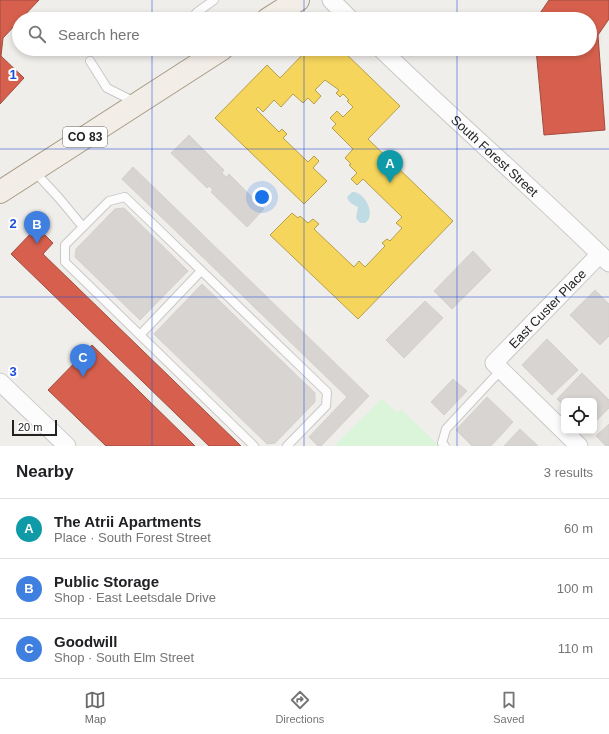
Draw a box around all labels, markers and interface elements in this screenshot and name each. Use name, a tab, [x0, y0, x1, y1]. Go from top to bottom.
search box	[12, 12, 597, 56]
icon: search	[26, 23, 48, 45]
text: Search here	[58, 26, 140, 43]
text: 1	[9, 67, 17, 82]
street label: South Forest Street	[448, 112, 541, 200]
road number: CO 83	[63, 127, 107, 147]
pin: A	[377, 150, 403, 183]
your location	[252, 187, 272, 207]
pin: B	[24, 211, 50, 244]
text: 2	[9, 216, 17, 231]
street label: East Custer Place	[506, 266, 589, 351]
pin: C	[70, 344, 96, 377]
text: 3	[9, 364, 17, 379]
map controls	[561, 398, 597, 434]
button: locate	[561, 398, 597, 434]
scale bar	[12, 418, 57, 437]
text: 20 m	[18, 421, 42, 433]
text: Nearby	[16, 462, 74, 481]
text: 3 results	[544, 465, 593, 480]
text: The Atrii Apartments	[54, 513, 201, 530]
text: A	[24, 521, 34, 536]
text: 60 m	[564, 521, 593, 536]
text: Place · South Forest Street	[54, 530, 211, 545]
text: Public Storage	[54, 573, 159, 590]
text: B	[24, 581, 34, 596]
text: 100 m	[557, 581, 593, 596]
text: Shop · East Leetsdale Drive	[54, 590, 216, 605]
text: Goodwill	[54, 633, 117, 650]
text: C	[24, 641, 34, 656]
text: 110 m	[558, 641, 593, 656]
text: Shop · South Elm Street	[54, 650, 194, 665]
tab: Map	[84, 689, 106, 725]
tab: Directions	[275, 689, 324, 725]
tab: Saved	[493, 689, 524, 725]

